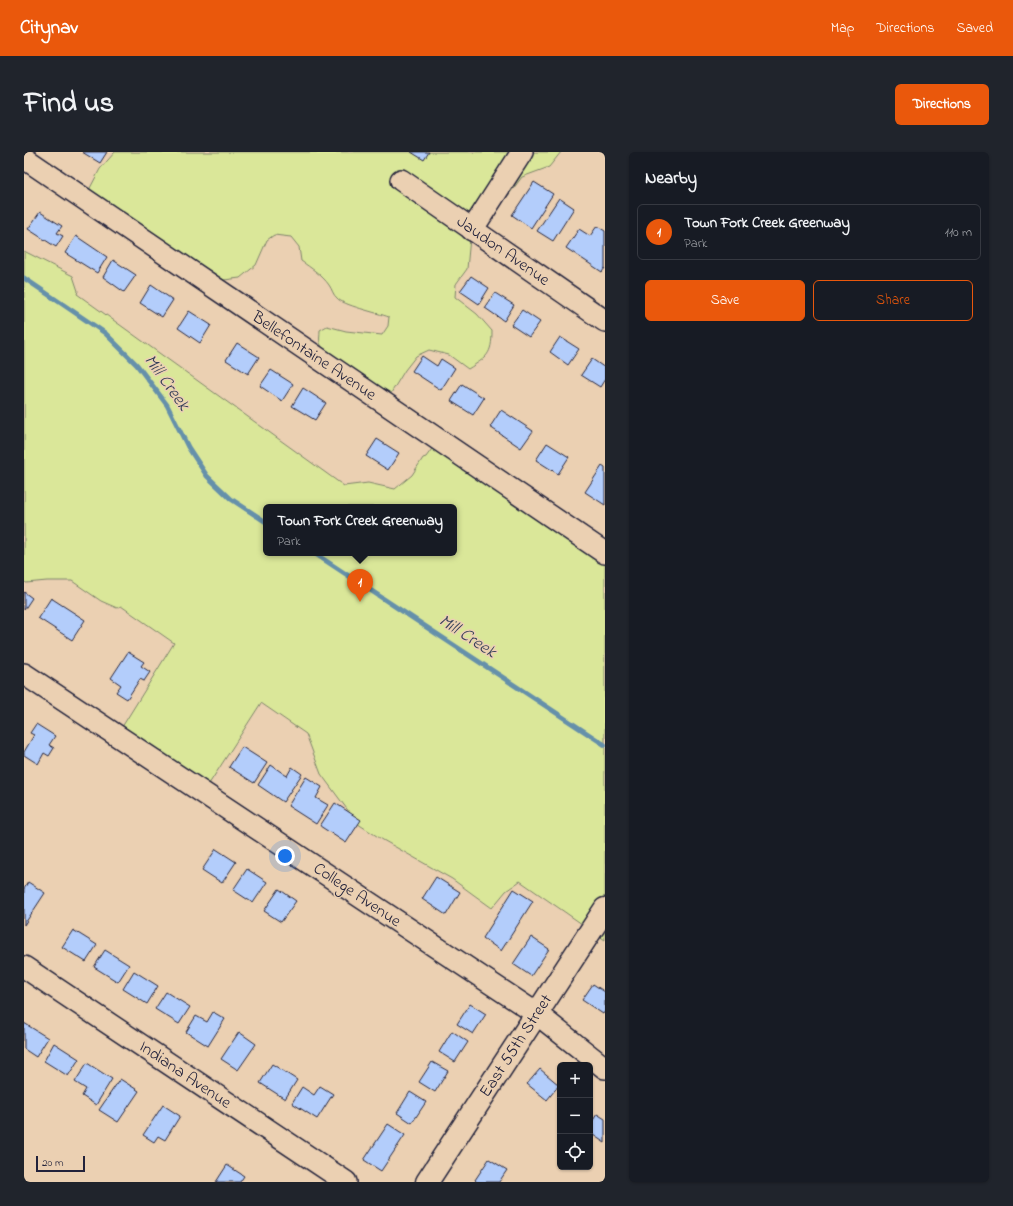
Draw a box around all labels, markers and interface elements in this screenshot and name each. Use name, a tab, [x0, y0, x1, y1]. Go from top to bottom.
text: Citynav	[20, 15, 78, 42]
text: Map	[831, 18, 854, 39]
text: Directions	[876, 18, 934, 39]
text: Saved	[956, 18, 993, 39]
text: Find us	[24, 84, 114, 125]
button: Directions	[895, 84, 989, 125]
text: Nearby	[645, 166, 697, 191]
street label: Jaudon Avenue	[451, 209, 555, 293]
text: Town Fork Creek Greenway	[684, 212, 850, 234]
text: 1	[657, 223, 661, 242]
text: 110 m	[945, 223, 972, 242]
text: Park	[684, 234, 708, 253]
button: Save	[645, 280, 805, 321]
button: Share	[813, 280, 973, 321]
street label: Bellefontaine Avenue	[246, 304, 382, 407]
water label: Mill Creek	[137, 349, 196, 418]
popup	[263, 504, 457, 556]
text: Town Fork Creek Greenway	[277, 510, 443, 532]
text: Park	[277, 532, 301, 551]
pin: 1	[347, 569, 373, 602]
water label: Mill Creek	[433, 609, 502, 666]
your location	[275, 846, 295, 866]
street label: College Avenue	[307, 856, 406, 936]
street label: East 55th Street	[473, 989, 559, 1102]
street label: Indiana Avenue	[134, 1035, 237, 1115]
map controls	[557, 1062, 593, 1170]
button: +	[557, 1062, 593, 1098]
button: −	[557, 1098, 593, 1134]
button: locate	[557, 1134, 593, 1170]
scale bar	[36, 1154, 85, 1173]
text: 20 m	[42, 1155, 64, 1171]

